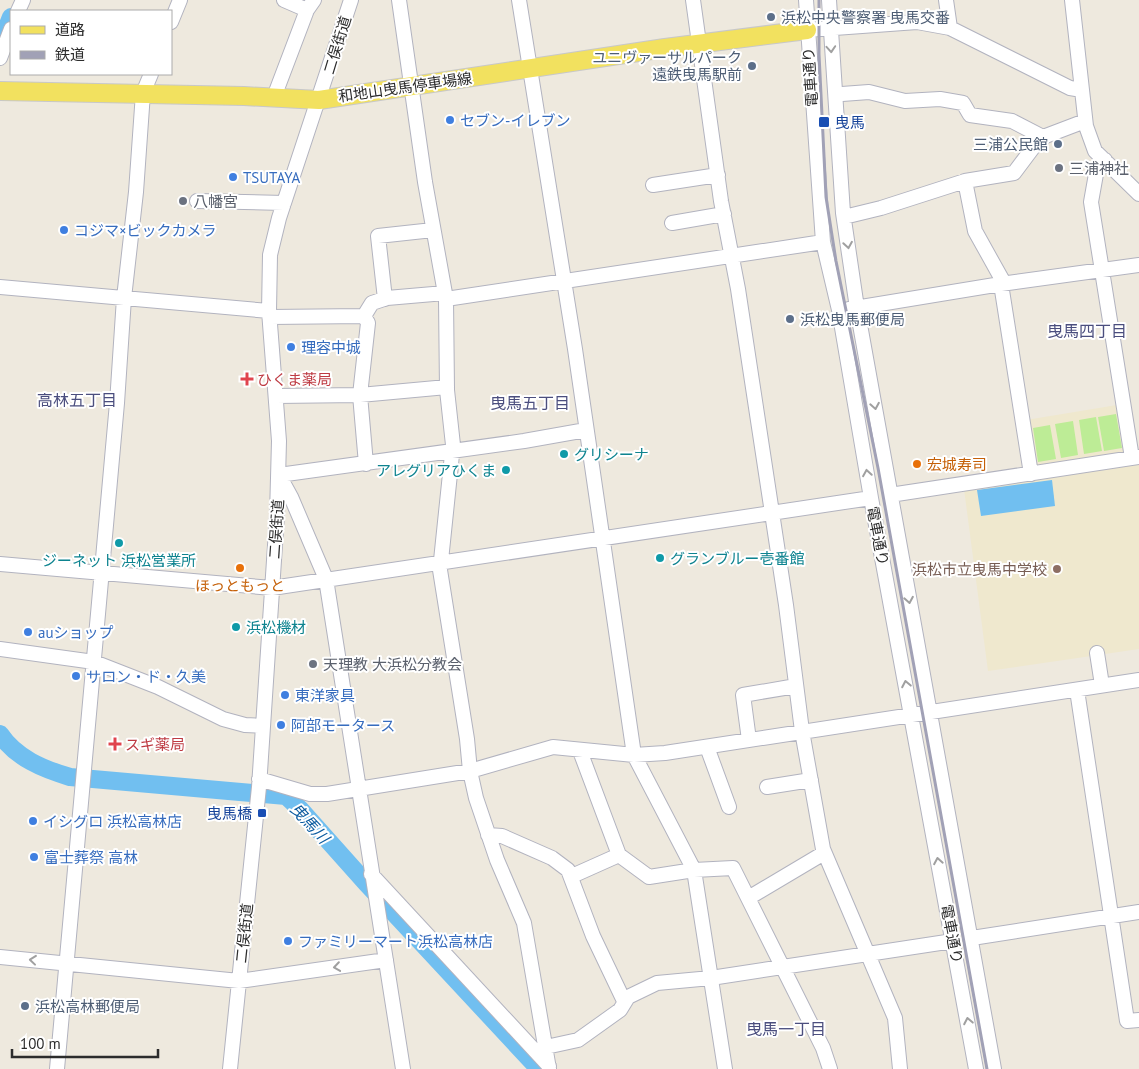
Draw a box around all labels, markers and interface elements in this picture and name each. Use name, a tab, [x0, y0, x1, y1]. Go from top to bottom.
place label: 浜松中央警察署 曳馬交番	[781, 8, 950, 27]
legend	[10, 10, 172, 75]
marker: 浜松中央警察署 曳馬交番	[765, 11, 777, 23]
street label: 二俣街道	[319, 14, 355, 76]
text: 道路	[55, 20, 85, 39]
text: 鉄道	[55, 45, 85, 64]
one-way arrow	[826, 45, 837, 53]
street label: 電車通り	[798, 46, 822, 108]
place label: ユニヴァーサルパーク 遠鉄曳馬駅前	[592, 48, 742, 84]
marker: ユニヴァーサルパーク 遠鉄曳馬駅前	[746, 60, 758, 72]
street label: 和地山曳馬停車場線	[337, 68, 473, 106]
place label: セブン-イレブン	[460, 111, 570, 130]
place label: 曳馬	[835, 113, 865, 132]
marker: セブン-イレブン	[444, 114, 456, 126]
marker: 曳馬	[817, 115, 831, 129]
place label: 三浦公民館	[973, 135, 1048, 154]
marker: 三浦公民館	[1052, 138, 1064, 150]
place label: 三浦神社	[1069, 159, 1129, 178]
marker: 三浦神社	[1053, 162, 1065, 174]
place label: TSUTAYA	[243, 168, 300, 187]
marker: TSUTAYA	[227, 171, 239, 183]
place label: 八幡宮	[193, 192, 238, 211]
marker: 八幡宮	[177, 195, 189, 207]
place label: コジマ×ビックカメラ	[74, 221, 217, 240]
marker: コジマ×ビックカメラ	[58, 224, 70, 236]
one-way arrow	[842, 242, 853, 250]
place label: 浜松曳馬郵便局	[800, 310, 905, 329]
marker: 浜松曳馬郵便局	[784, 313, 796, 325]
district label: 曳馬四丁目	[1047, 321, 1127, 341]
place label: 理容中城	[301, 338, 361, 357]
marker: 理容中城	[285, 341, 297, 353]
place label: ひくま薬局	[257, 370, 332, 389]
marker: ひくま薬局	[241, 373, 253, 385]
district label: 高林五丁目	[37, 390, 117, 410]
district label: 曳馬五丁目	[490, 393, 570, 413]
one-way arrow	[869, 401, 879, 410]
place label: グリシーナ	[574, 445, 649, 464]
marker: グリシーナ	[558, 448, 570, 460]
place label: 宏城寿司	[927, 455, 987, 474]
marker: 宏城寿司	[911, 458, 923, 470]
place label: アレグリアひくま	[376, 461, 496, 480]
marker: アレグリアひくま	[500, 464, 512, 476]
one-way arrow	[862, 468, 872, 477]
street label: 二俣街道	[264, 498, 288, 560]
street label: 電車通り	[863, 505, 893, 567]
marker: ジーネット 浜松営業所	[113, 537, 125, 549]
place label: グランブルー壱番館	[670, 549, 805, 568]
place label: ジーネット 浜松営業所	[42, 551, 196, 570]
marker: グランブルー壱番館	[654, 552, 666, 564]
place label: 浜松市立曳馬中学校	[912, 560, 1047, 579]
marker: ほっともっと	[234, 562, 246, 574]
marker: 浜松市立曳馬中学校	[1051, 563, 1063, 575]
place label: ほっともっと	[195, 576, 285, 595]
one-way arrow	[904, 596, 914, 604]
place label: 浜松機材	[246, 618, 306, 637]
marker: 浜松機材	[230, 621, 242, 633]
place label: auショップ	[38, 623, 114, 642]
marker: auショップ	[22, 626, 34, 638]
place label: 天理教 大浜松分教会	[323, 655, 462, 674]
marker: 天理教 大浜松分教会	[307, 658, 319, 670]
place label: サロン・ド・久美	[86, 667, 206, 686]
marker: サロン・ド・久美	[70, 670, 82, 682]
one-way arrow	[901, 680, 911, 689]
place label: 東洋家具	[295, 686, 355, 705]
marker: 東洋家具	[279, 689, 291, 701]
place label: 阿部モータース	[291, 716, 395, 735]
marker: 阿部モータース	[275, 719, 287, 731]
place label: スギ薬局	[125, 735, 185, 754]
marker: スギ薬局	[109, 738, 121, 750]
water label: 曳馬川	[286, 799, 335, 849]
place label: 曳馬橋	[207, 804, 252, 823]
marker: 曳馬橋	[256, 807, 268, 819]
place label: イシグロ 浜松高林店	[43, 812, 182, 831]
marker: イシグロ 浜松高林店	[27, 815, 39, 827]
place label: 富士葬祭 高林	[44, 848, 138, 867]
marker: 富士葬祭 高林	[28, 851, 40, 863]
one-way arrow	[934, 857, 944, 866]
street label: 二俣街道	[231, 902, 257, 964]
street label: 電車通り	[937, 903, 967, 965]
place label: ファミリーマート浜松高林店	[298, 932, 493, 951]
marker: ファミリーマート浜松高林店	[282, 935, 294, 947]
one-way arrow	[29, 955, 37, 966]
one-way arrow	[333, 961, 341, 972]
place label: 浜松高林郵便局	[35, 997, 140, 1016]
marker: 浜松高林郵便局	[19, 1000, 31, 1012]
one-way arrow	[963, 1017, 974, 1025]
district label: 曳馬一丁目	[746, 1019, 826, 1039]
scale bar	[12, 1026, 159, 1058]
text: 100 m	[20, 1034, 61, 1053]

